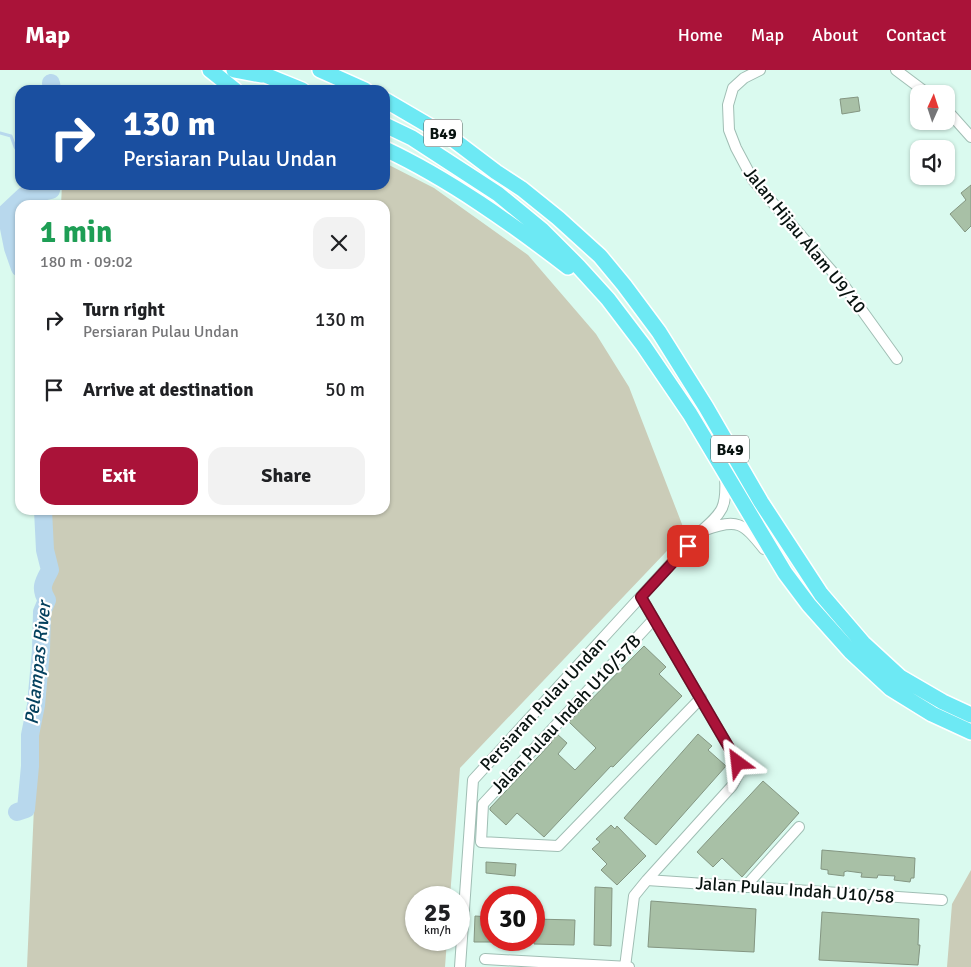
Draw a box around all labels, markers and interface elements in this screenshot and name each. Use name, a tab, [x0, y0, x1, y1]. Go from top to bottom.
text: Map	[25, 20, 70, 50]
text: Home	[678, 24, 723, 46]
text: Map	[751, 24, 784, 46]
text: About	[812, 24, 858, 46]
text: Contact	[886, 24, 946, 46]
north arrow	[910, 85, 955, 130]
map controls	[910, 85, 955, 185]
text: 130 m	[123, 102, 216, 145]
icon: right	[40, 105, 105, 170]
road number: B49	[424, 119, 462, 146]
button: sound	[910, 140, 955, 185]
text: Persiaran Pulau Undan	[123, 145, 337, 172]
street label: Jalan Hijau Alam U9/10	[739, 162, 871, 318]
text: 1 min	[40, 214, 112, 251]
button: close	[313, 217, 365, 269]
text: 180 m · 09:02	[40, 252, 133, 272]
text: Turn right	[83, 298, 165, 322]
icon: right	[40, 306, 68, 334]
text: 130 m	[315, 308, 365, 332]
text: Persiaran Pulau Undan	[83, 322, 239, 342]
icon: arrive	[40, 376, 68, 404]
text: Arrive at destination	[83, 378, 254, 402]
text: 50 m	[325, 378, 365, 402]
road number: B49	[711, 436, 749, 462]
button: Exit	[40, 447, 198, 505]
button: Share	[208, 447, 365, 505]
pin	[667, 525, 709, 567]
icon: arrive	[674, 532, 702, 560]
water label: Pelampas River	[20, 597, 57, 726]
street label: Jalan Pulau Indah U10/57B	[486, 630, 646, 798]
street label: Persiaran Pulau Undan	[475, 632, 611, 776]
position arrow	[711, 736, 763, 788]
street label: Jalan Pulau Indah U10/58	[695, 872, 895, 908]
speed limit sign: 30	[480, 886, 545, 951]
text: 25	[424, 897, 451, 928]
text: km/h	[424, 923, 451, 938]

